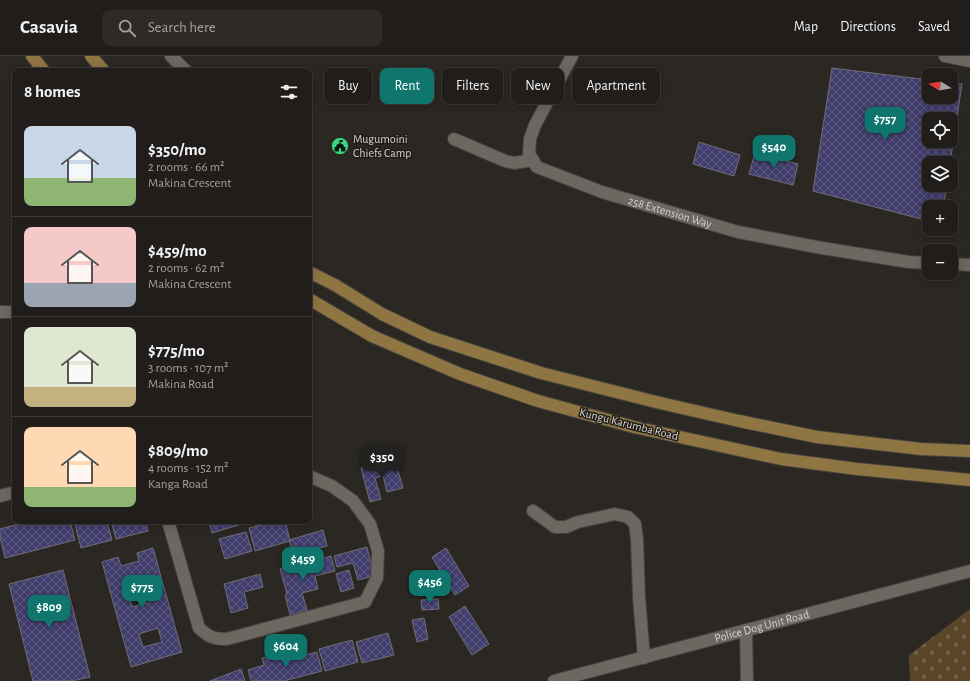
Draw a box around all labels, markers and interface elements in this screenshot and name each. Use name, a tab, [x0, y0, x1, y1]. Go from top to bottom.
search box	[102, 10, 382, 46]
icon: search	[116, 17, 138, 39]
text: Casavia	[20, 18, 78, 37]
text: Search here	[148, 20, 216, 35]
text: Map	[794, 20, 818, 34]
text: Directions	[840, 20, 896, 34]
text: Saved	[918, 20, 950, 34]
chip: Buy	[324, 68, 372, 104]
chip: Rent	[380, 68, 434, 104]
chip: Filters	[442, 68, 503, 104]
chip: New	[511, 68, 564, 104]
chip: Apartment	[572, 68, 660, 104]
north arrow	[922, 68, 958, 104]
map controls	[922, 68, 958, 280]
icon: filters	[278, 81, 300, 103]
text: 8 homes	[24, 83, 81, 100]
pin: $757	[861, 107, 909, 141]
button: locate	[922, 112, 958, 148]
text: $757	[874, 113, 896, 126]
place label: Mugumoini Chiefs Camp	[353, 133, 411, 159]
pin: $540	[750, 135, 798, 169]
public building icon: Mugumoini Chiefs Camp	[330, 136, 350, 156]
text: $350/mo	[148, 141, 206, 158]
text: $540	[762, 141, 786, 154]
icon: home	[56, 142, 104, 190]
button: layers	[922, 156, 958, 192]
text: 2 rooms · 66 m²	[148, 161, 225, 174]
text: Makina Crescent	[148, 177, 231, 190]
street label: 258 Extension Way	[627, 194, 713, 231]
button: +	[922, 200, 958, 236]
text: $459/mo	[148, 242, 207, 259]
icon: home	[56, 243, 104, 291]
button: −	[922, 244, 958, 280]
text: 2 rooms · 62 m²	[148, 262, 224, 275]
text: Makina Crescent	[148, 278, 231, 291]
text: $775/mo	[148, 342, 205, 359]
icon: home	[56, 343, 104, 391]
text: 3 rooms · 107 m²	[148, 362, 229, 375]
text: Makina Road	[148, 378, 214, 391]
street label: Kungu Karumba Road	[578, 406, 680, 442]
text: $809/mo	[148, 442, 208, 459]
icon: home	[56, 443, 104, 491]
pin: $350	[358, 445, 406, 479]
text: $350	[370, 451, 394, 464]
text: 4 rooms · 152 m²	[148, 462, 229, 475]
text: Kanga Road	[148, 478, 208, 491]
pin: $459	[279, 547, 327, 581]
text: $459	[291, 553, 315, 566]
pin: $456	[406, 570, 454, 604]
pin: $775	[118, 575, 166, 609]
text: $456	[418, 576, 442, 589]
text: $775	[131, 581, 153, 594]
pin: $809	[25, 595, 73, 629]
text: $809	[36, 601, 62, 614]
street label: Police Dog Unit Road	[713, 608, 810, 644]
pin: $604	[262, 634, 310, 668]
text: $604	[273, 640, 299, 653]

